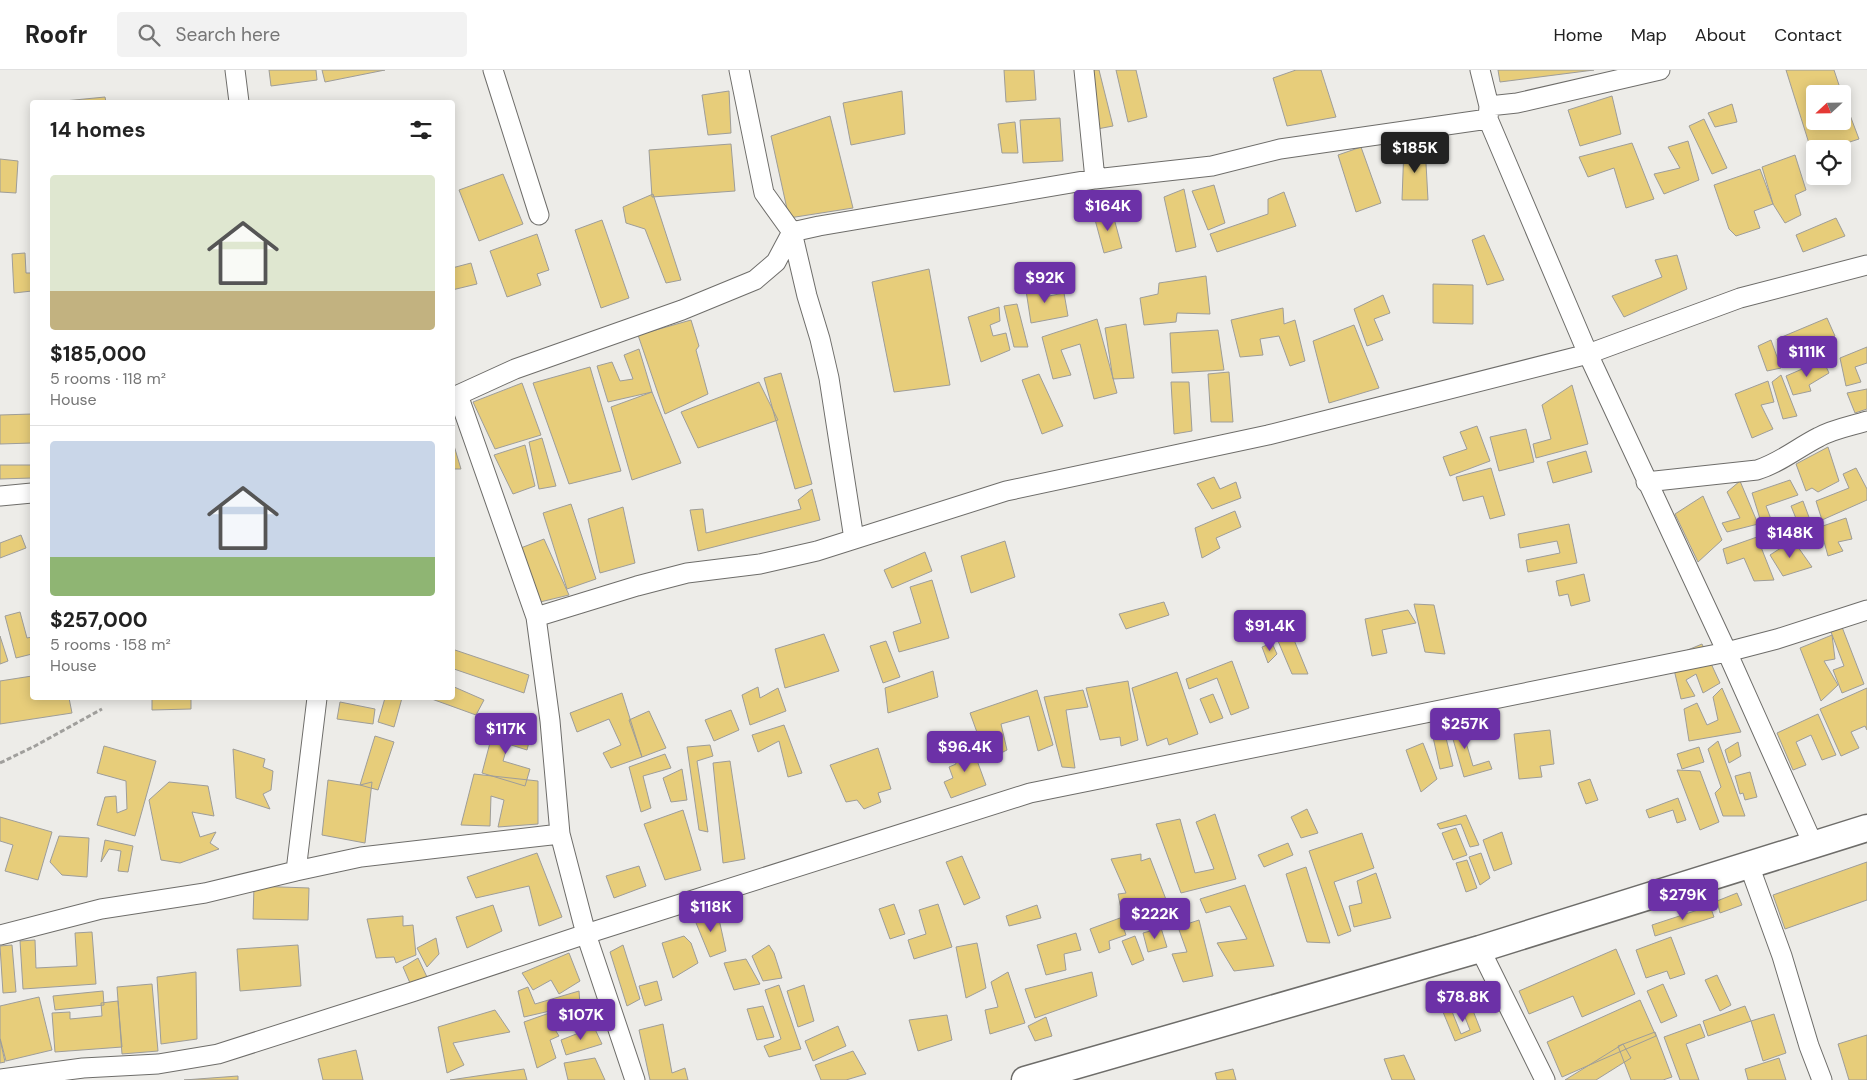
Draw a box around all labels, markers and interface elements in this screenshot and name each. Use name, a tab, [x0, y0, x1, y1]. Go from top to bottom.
search box	[117, 12, 467, 57]
text: Roofr	[25, 19, 87, 50]
icon: search	[135, 21, 163, 49]
text: Search here	[175, 22, 280, 47]
text: Home	[1553, 23, 1603, 47]
text: Map	[1631, 23, 1667, 47]
text: About	[1695, 23, 1746, 47]
text: Contact	[1774, 23, 1842, 47]
north arrow	[1806, 85, 1851, 130]
map controls	[1806, 85, 1851, 185]
text: 14 homes	[50, 116, 146, 144]
icon: filters	[407, 116, 435, 144]
pin: $185K	[1380, 132, 1450, 174]
text: $185K	[1392, 137, 1438, 158]
button: locate	[1806, 140, 1851, 185]
pin: $164K	[1073, 190, 1143, 232]
text: $164K	[1085, 195, 1131, 216]
icon: home	[198, 208, 288, 298]
pin: $92K	[1015, 262, 1075, 304]
text: $92K	[1025, 267, 1065, 288]
pin: $111K	[1772, 336, 1842, 378]
text: $185,000	[50, 340, 146, 368]
text: $111K	[1788, 341, 1826, 362]
text: 5 rooms · 118 m²	[50, 368, 166, 389]
text: House	[50, 389, 97, 410]
icon: home	[198, 473, 288, 563]
pin: $148K	[1755, 516, 1825, 559]
text: $148K	[1767, 522, 1813, 543]
text: $257,000	[50, 606, 147, 634]
pin: $91.4K	[1229, 610, 1311, 652]
text: $91.4K	[1245, 615, 1295, 636]
text: 5 rooms · 158 m²	[50, 634, 171, 655]
text: House	[50, 655, 97, 676]
pin: $257K	[1430, 708, 1500, 750]
pin: $117K	[471, 712, 541, 755]
text: $257K	[1441, 713, 1489, 734]
text: $117K	[486, 718, 526, 739]
pin: $96.4K	[924, 730, 1006, 773]
text: $96.4K	[938, 736, 992, 757]
pin: $279K	[1648, 878, 1718, 921]
text: $279K	[1659, 884, 1707, 905]
pin: $118K	[676, 890, 746, 933]
text: $118K	[690, 896, 732, 917]
pin: $222K	[1120, 898, 1190, 940]
text: $222K	[1131, 903, 1179, 924]
pin: $78.8K	[1422, 980, 1504, 1023]
text: $78.8K	[1437, 986, 1489, 1007]
pin: $107K	[546, 998, 616, 1041]
text: $107K	[558, 1004, 604, 1025]

